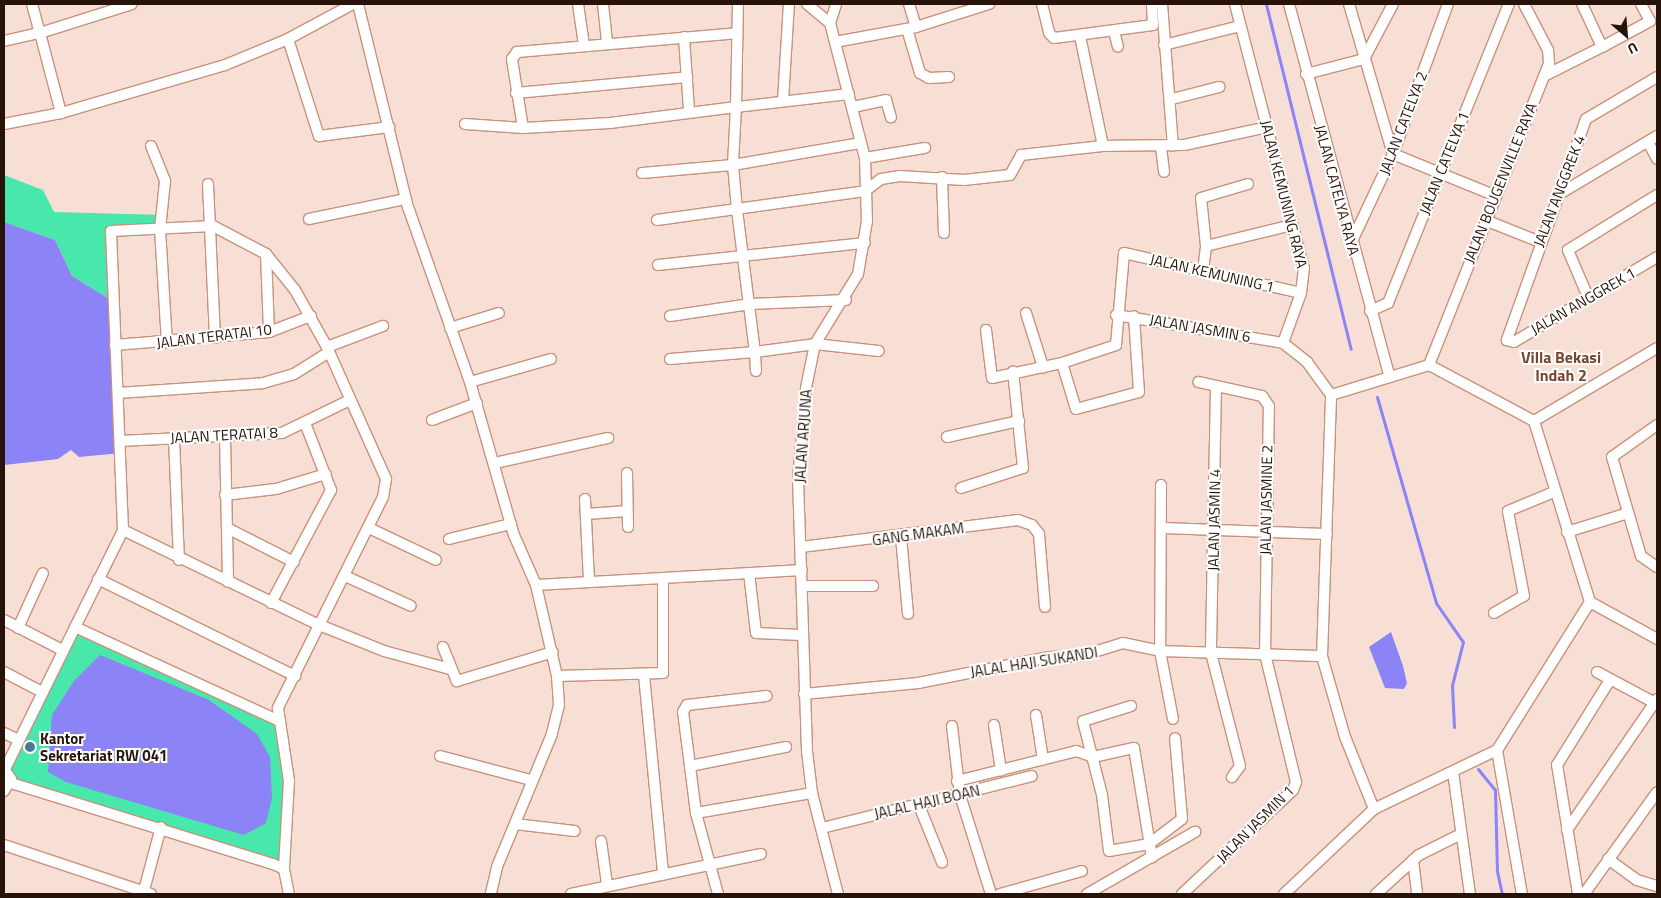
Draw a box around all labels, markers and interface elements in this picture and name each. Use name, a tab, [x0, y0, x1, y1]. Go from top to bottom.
north arrow	[1601, 10, 1651, 60]
text: U	[1624, 37, 1642, 60]
street label: JALAN CATELYA 2	[1375, 69, 1431, 177]
street label: JALAN BOUGENVILLE RAYA	[1460, 100, 1540, 266]
street label: JALAN CATELYA 1	[1415, 109, 1473, 217]
street label: JALAN KEMUNING RAYA	[1257, 118, 1311, 270]
street label: JALAN CATELYA RAYA	[1311, 123, 1363, 257]
street label: JALAN ANGGREK 4	[1529, 133, 1589, 249]
street label: JALAN KEMUNING 1	[1148, 250, 1276, 296]
street label: JALAN ANGGREK 1	[1527, 264, 1639, 338]
street label: JALAN JASMIN 6	[1148, 310, 1252, 346]
street label: JALAN TERATAI 10	[155, 320, 273, 352]
district label: Villa Bekasi Indah 2	[1521, 347, 1601, 385]
street label: JALAN ARJUNA	[791, 388, 815, 484]
street label: JALAN TERATAI 8	[170, 423, 278, 447]
street label: JALAN JASMINE 2	[1256, 445, 1276, 555]
street label: JALAN JASMIN 4	[1204, 469, 1224, 571]
street label: GANG MAKAM	[871, 519, 965, 549]
street label: JALAL HAJI SUKANDI	[969, 643, 1099, 681]
place label: Kantor Sekretariat RW 041	[40, 729, 168, 764]
marker: Kantor Sekretariat RW 041	[24, 741, 36, 753]
street label: JALAL HAJI BOAN	[872, 781, 982, 823]
street label: JALAN JASMIN 1	[1212, 781, 1298, 867]

